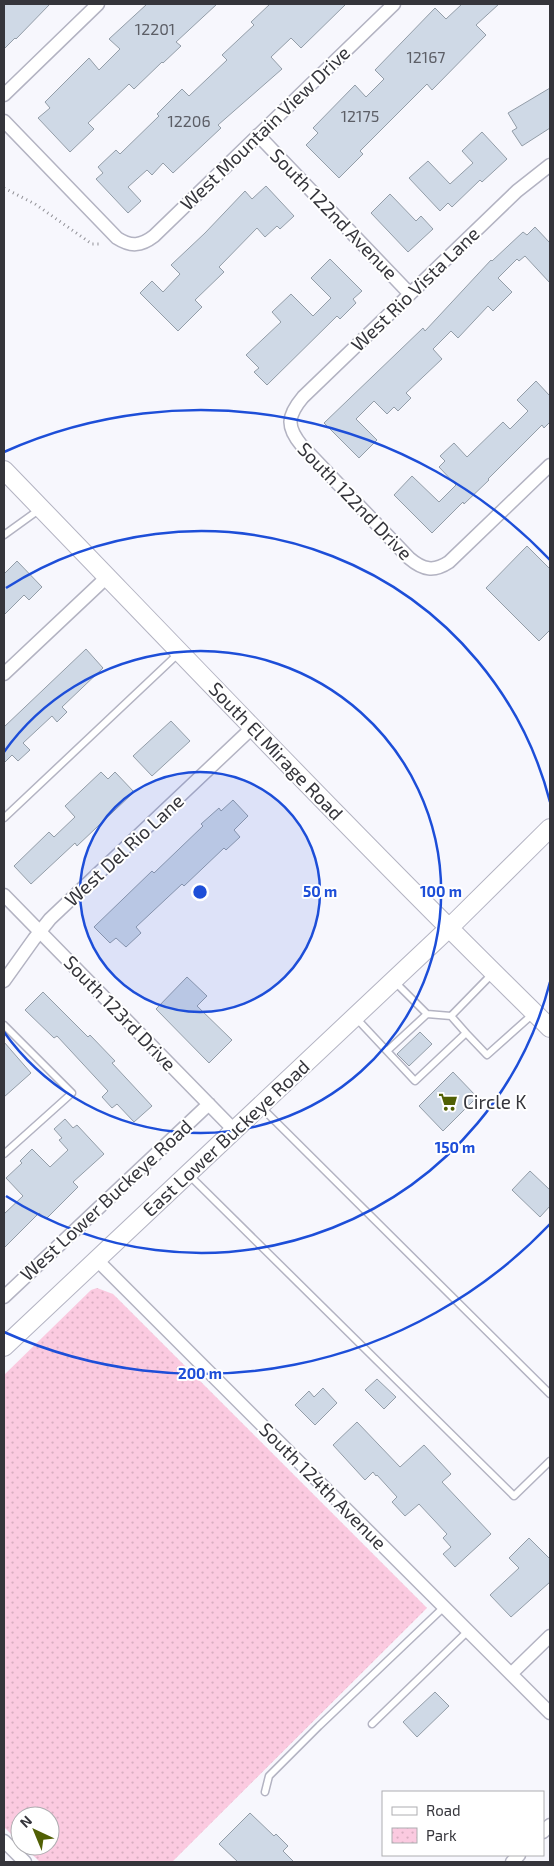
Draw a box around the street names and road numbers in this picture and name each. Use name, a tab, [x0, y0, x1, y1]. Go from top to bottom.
street label: West Mountain View Drive	[175, 41, 354, 215]
street label: South 122nd Avenue	[266, 143, 403, 284]
street label: West Rio Vista Lane	[346, 222, 484, 356]
street label: South 122nd Drive	[293, 437, 417, 564]
street label: South El Mirage Road	[205, 677, 348, 824]
street label: West Del Rio Lane	[59, 789, 188, 911]
street label: South 123rd Drive	[60, 950, 181, 1075]
street label: East Lower Buckeye Road	[138, 1054, 314, 1221]
street label: West Lower Buckeye Road	[15, 1114, 196, 1285]
street label: South 124th Avenue	[255, 1417, 392, 1554]

